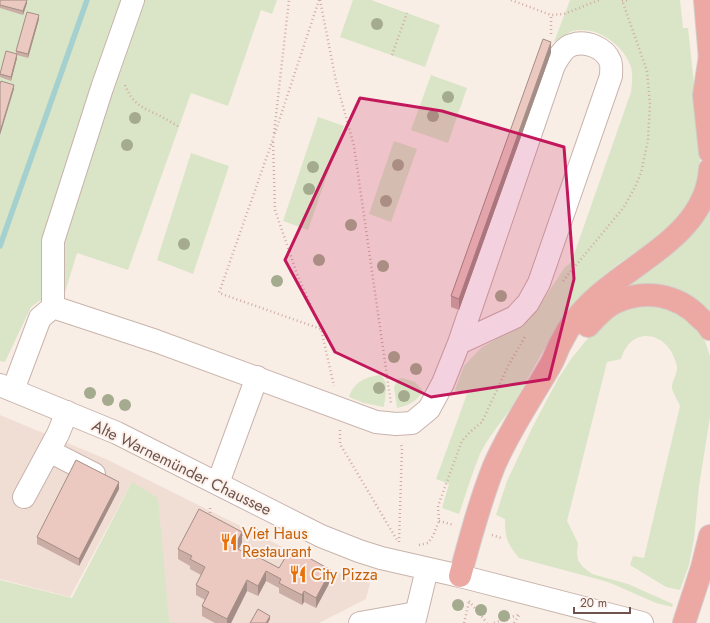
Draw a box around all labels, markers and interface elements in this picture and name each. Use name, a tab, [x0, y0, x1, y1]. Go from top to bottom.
street label: Alte Warnemünder Chaussee	[88, 414, 275, 521]
place label: Viet Haus Restaurant	[242, 522, 311, 563]
restaurant icon: Viet Haus Restaurant	[219, 532, 239, 552]
place label: City Pizza	[311, 563, 378, 586]
restaurant icon: City Pizza	[288, 564, 308, 584]
scale bar	[574, 589, 630, 615]
text: 20 m	[580, 594, 607, 612]

